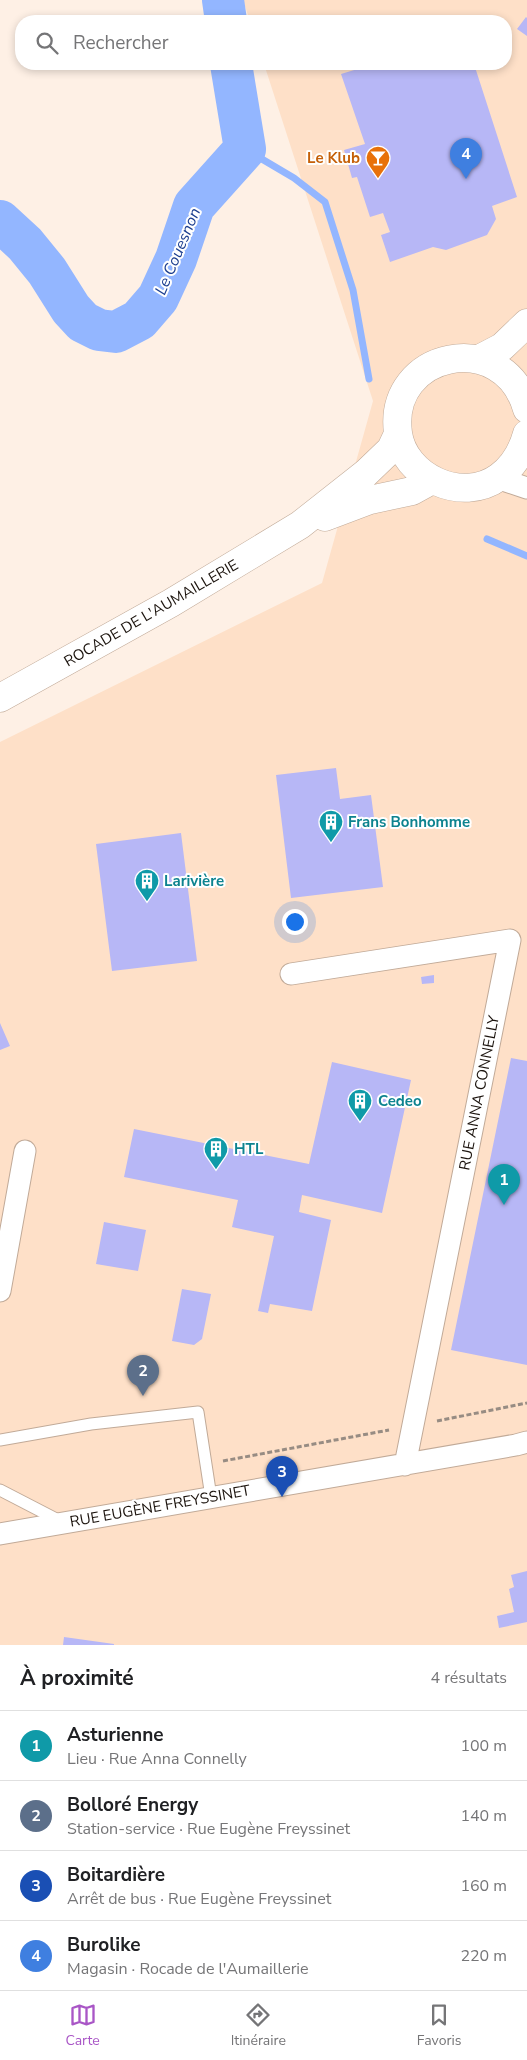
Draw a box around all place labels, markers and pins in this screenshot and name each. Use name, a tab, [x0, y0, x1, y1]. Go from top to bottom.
pin: 4	[450, 138, 482, 179]
bar icon: Le Klub	[365, 145, 391, 179]
place label: Le Klub	[307, 148, 360, 168]
building icon: Frans Bonhomme	[318, 809, 344, 843]
place label: Frans Bonhomme	[348, 812, 470, 832]
building icon: Larivière	[134, 868, 160, 902]
place label: Larivière	[164, 871, 224, 891]
building icon: Cedeo	[347, 1088, 373, 1122]
place label: Cedeo	[378, 1091, 422, 1111]
building icon: HTL	[203, 1136, 229, 1170]
place label: HTL	[234, 1139, 264, 1159]
pin: 1	[488, 1164, 520, 1205]
pin: 2	[127, 1355, 159, 1396]
pin: 3	[266, 1456, 298, 1497]

